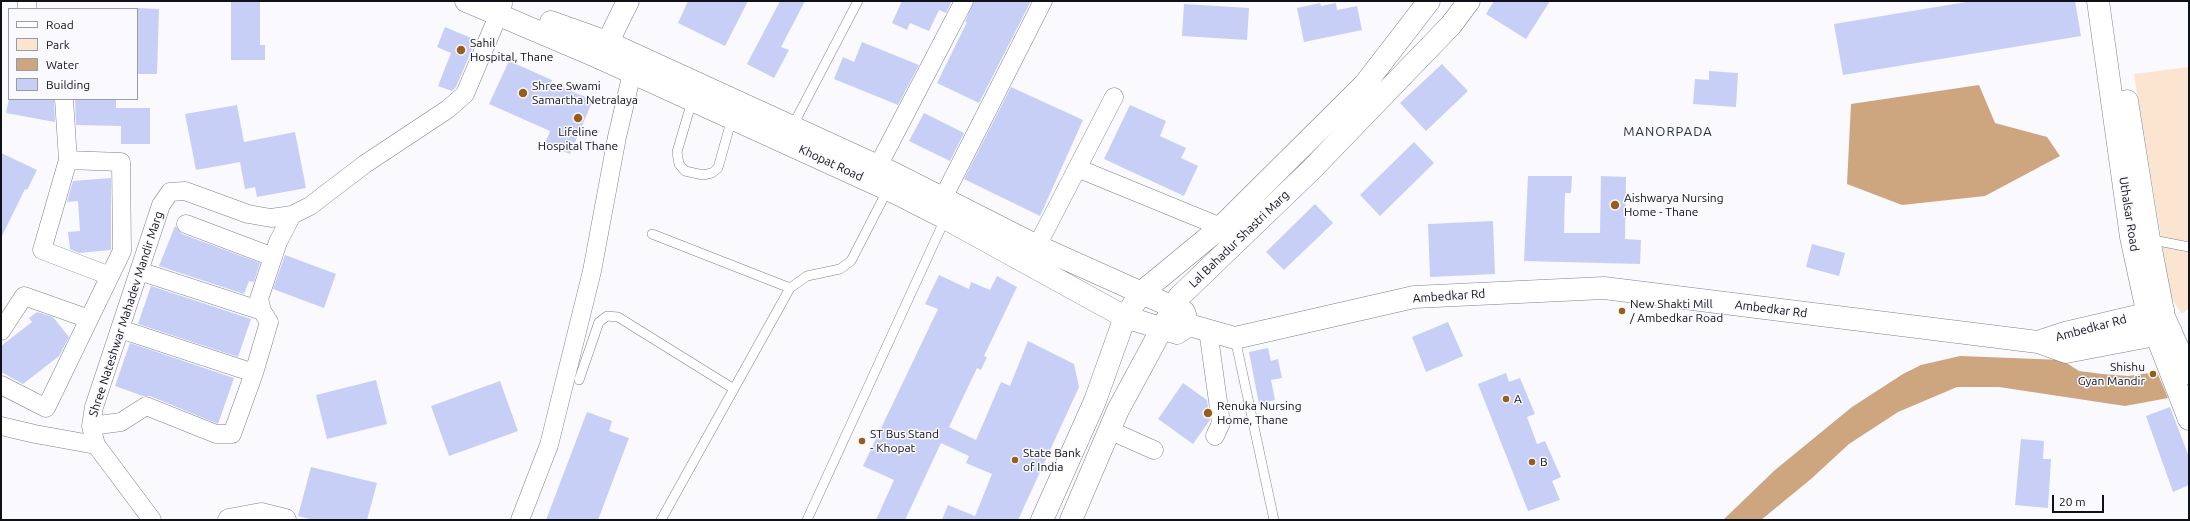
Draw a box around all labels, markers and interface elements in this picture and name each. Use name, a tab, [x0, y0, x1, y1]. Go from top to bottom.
legend	[8, 8, 138, 100]
text: Road	[46, 18, 74, 31]
place label: Sahil Hospital, Thane	[470, 36, 553, 64]
text: Park	[46, 38, 70, 51]
marker: Sahil Hospital, Thane	[455, 44, 467, 56]
text: Water	[46, 58, 79, 71]
text: Building	[46, 78, 90, 91]
place label: Shree Swami Samartha Netralaya	[532, 79, 638, 107]
marker: Shree Swami Samartha Netralaya	[517, 87, 529, 99]
marker: Lifeline Hospital Thane	[572, 112, 584, 124]
district label: MANORPADA	[1623, 124, 1713, 140]
place label: Lifeline Hospital Thane	[538, 125, 618, 153]
street label: Khopat Road	[796, 142, 866, 184]
street label: Uthalsar Road	[2116, 176, 2142, 252]
street label: Lal Bahadur Shastri Marg	[1186, 187, 1292, 291]
place label: Aishwarya Nursing Home - Thane	[1624, 191, 1724, 219]
marker: Aishwarya Nursing Home - Thane	[1609, 199, 1621, 211]
street label: Shree Nateshwar Mahadev Mandir Marg	[86, 209, 166, 419]
street label: Ambedkar Rd	[1412, 286, 1486, 306]
place label: New Shakti Mill / Ambedkar Road	[1630, 297, 1723, 325]
street label: Ambedkar Rd	[1734, 297, 1808, 321]
marker: New Shakti Mill / Ambedkar Road	[1617, 306, 1627, 316]
street label: Ambedkar Rd	[2054, 312, 2128, 344]
place label: Shishu Gyan Mandir	[2078, 360, 2145, 388]
marker: Shishu Gyan Mandir	[2148, 369, 2158, 379]
place label: A	[1514, 392, 1522, 406]
marker: A	[1501, 394, 1511, 404]
place label: Renuka Nursing Home, Thane	[1217, 399, 1302, 427]
marker: Renuka Nursing Home, Thane	[1202, 407, 1214, 419]
place label: ST Bus Stand - Khopat	[870, 427, 939, 455]
marker: ST Bus Stand - Khopat	[857, 436, 867, 446]
place label: State Bank of India	[1023, 446, 1081, 474]
marker: State Bank of India	[1010, 455, 1020, 465]
place label: B	[1540, 455, 1548, 469]
marker: B	[1527, 457, 1537, 467]
scale bar	[2054, 487, 2106, 513]
text: 20 m	[2059, 495, 2086, 508]

